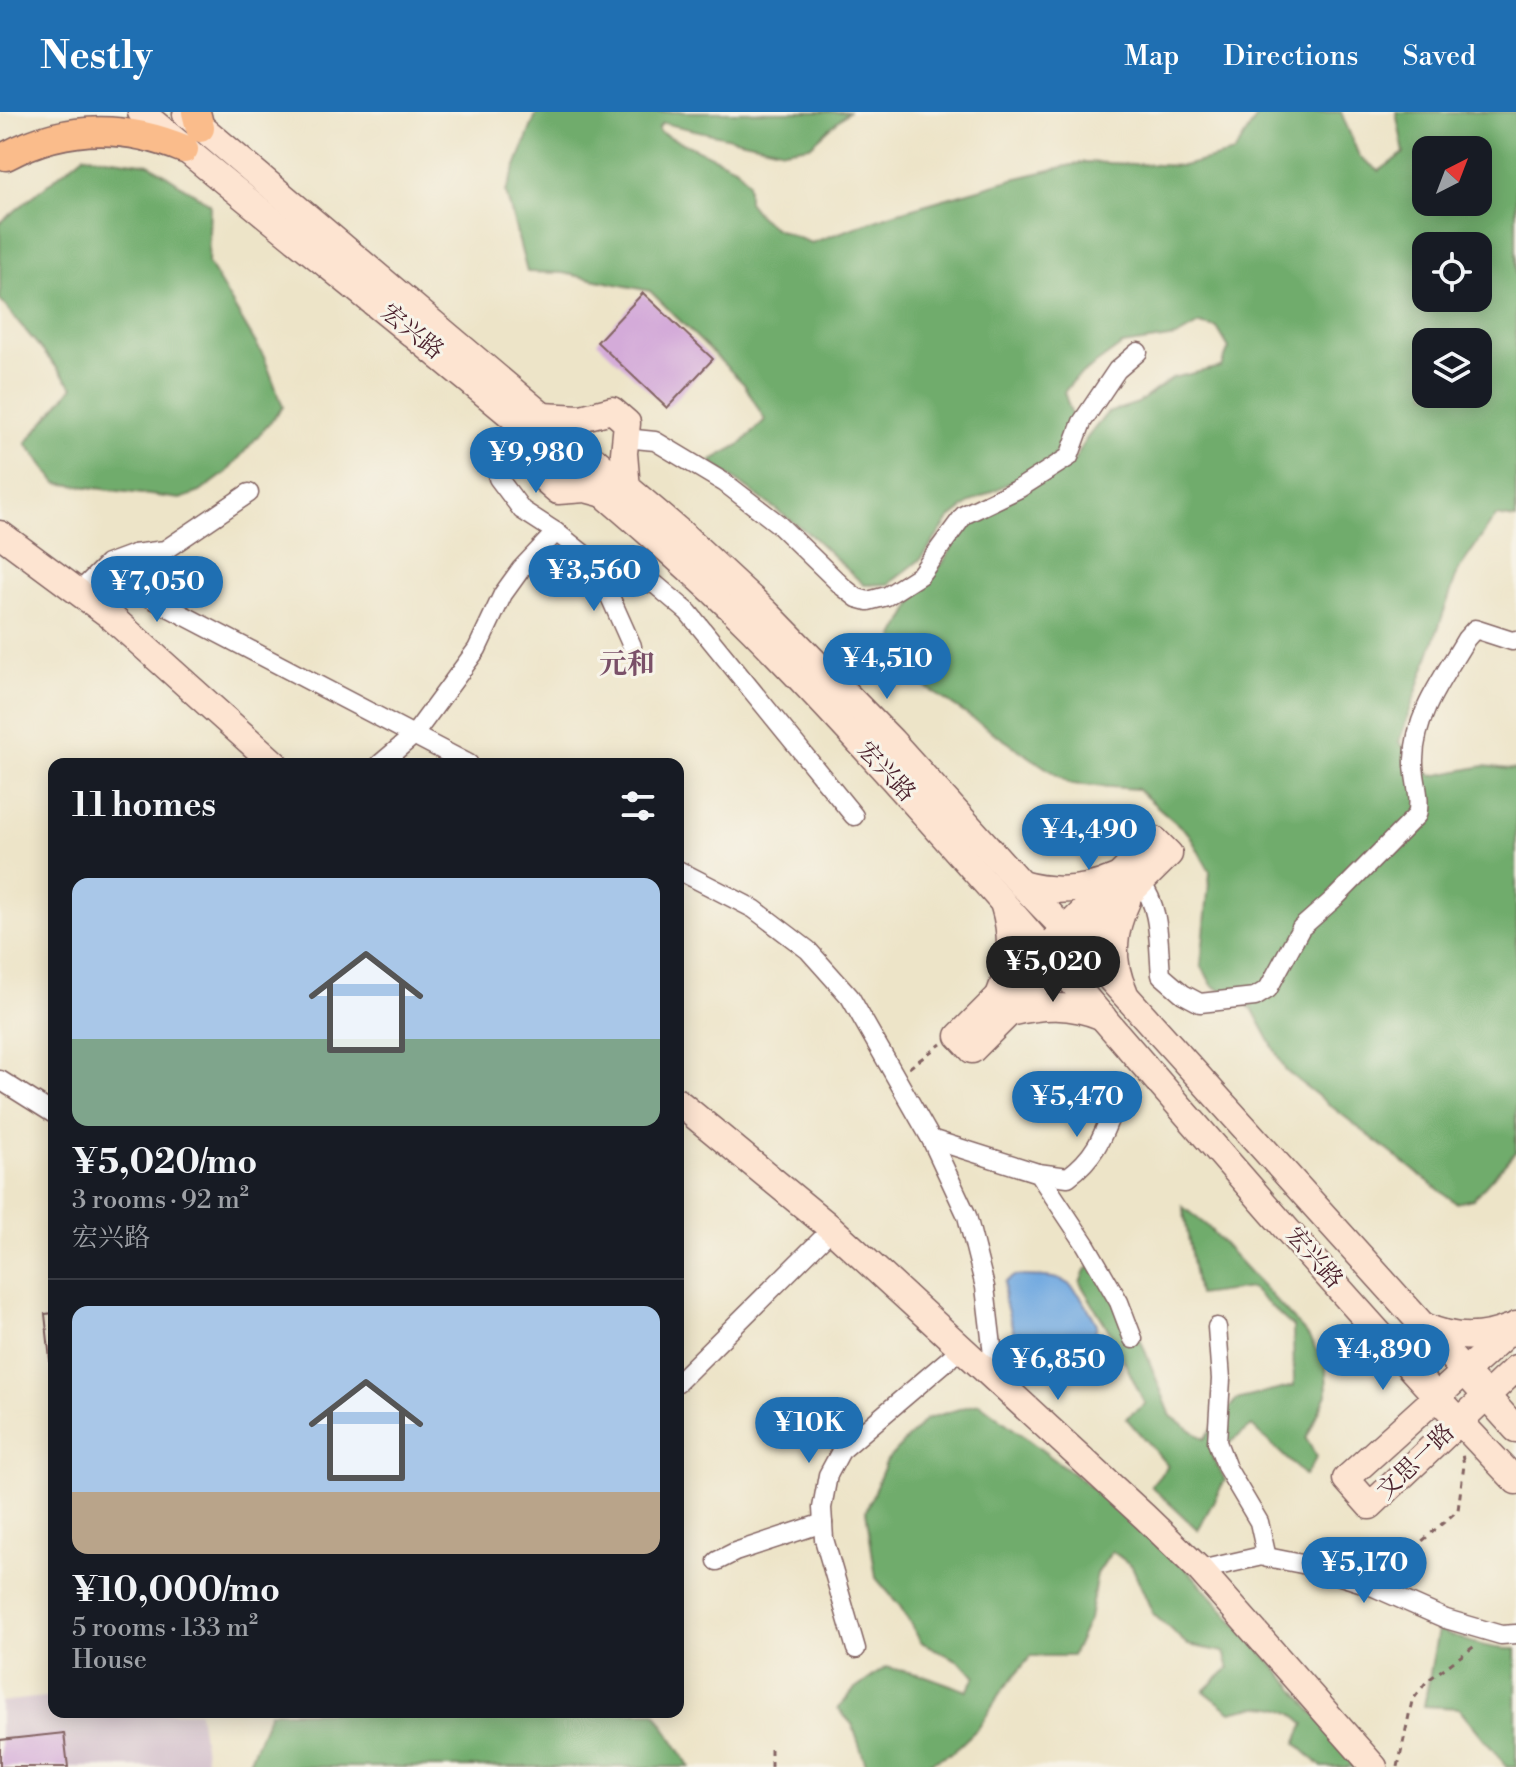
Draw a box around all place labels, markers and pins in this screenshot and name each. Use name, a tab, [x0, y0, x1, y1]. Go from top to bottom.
pin: ¥9,980	[471, 427, 601, 495]
pin: ¥3,560	[529, 545, 659, 613]
pin: ¥7,050	[92, 556, 222, 624]
pin: ¥4,510	[822, 633, 952, 701]
pin: ¥4,490	[1024, 804, 1154, 872]
pin: ¥5,020	[988, 936, 1118, 1004]
pin: ¥5,470	[1012, 1071, 1142, 1139]
pin: ¥4,890	[1318, 1324, 1448, 1392]
pin: ¥6,850	[993, 1334, 1123, 1402]
pin: ¥10K	[762, 1397, 856, 1465]
pin: ¥5,170	[1299, 1537, 1429, 1605]

